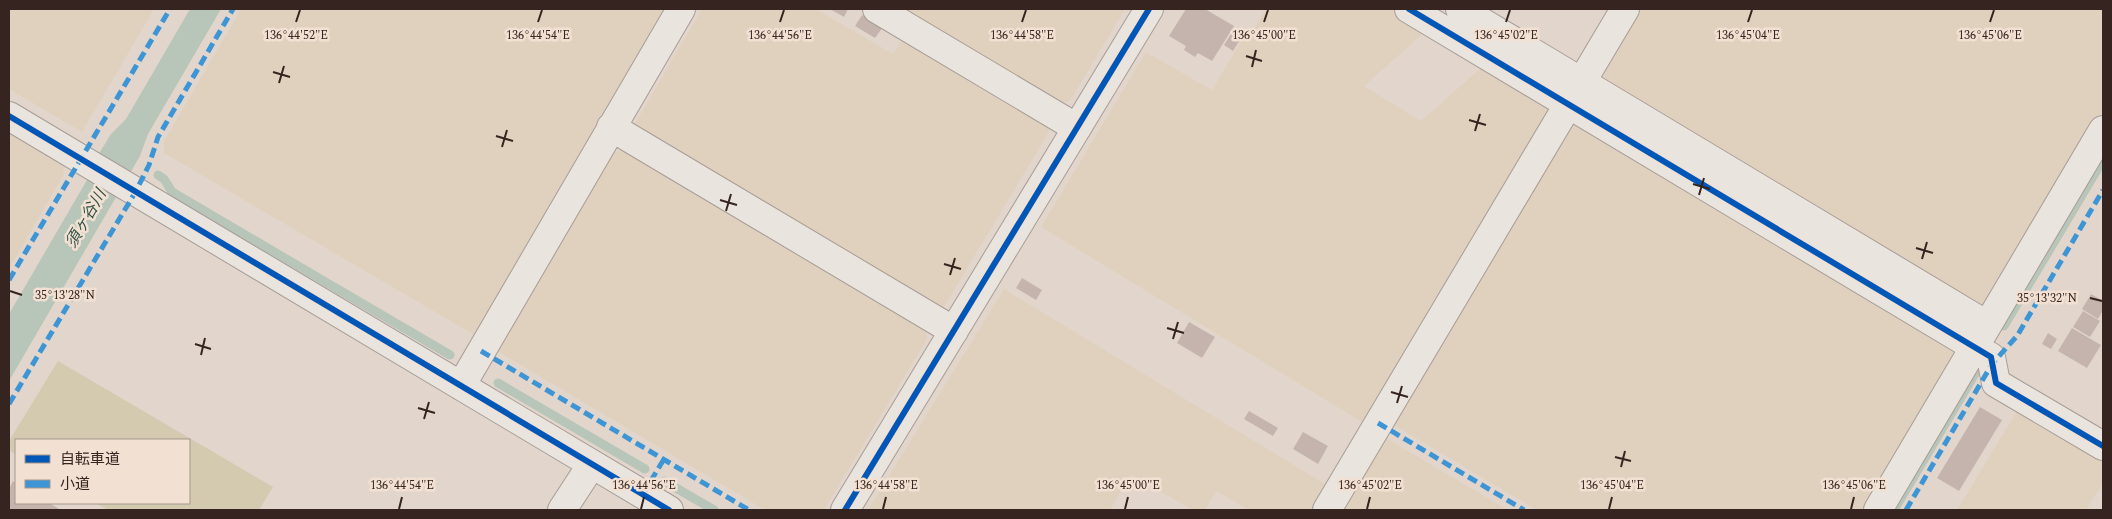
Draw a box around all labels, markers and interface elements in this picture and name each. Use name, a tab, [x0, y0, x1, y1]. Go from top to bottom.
text: 136°44'52"E	[264, 26, 328, 45]
text: 136°44'54"E	[506, 26, 570, 45]
text: 136°44'56"E	[748, 26, 812, 45]
text: 136°44'58"E	[990, 26, 1054, 45]
text: 136°45'00"E	[1232, 26, 1296, 45]
text: 136°45'02"E	[1474, 26, 1538, 45]
text: 136°45'04"E	[1716, 26, 1780, 45]
text: 136°45'06"E	[1958, 26, 2022, 45]
water label: 須ヶ谷川	[59, 183, 113, 252]
text: 35°13'28"N	[35, 286, 95, 305]
text: 35°13'32"N	[2017, 289, 2077, 308]
legend	[15, 439, 190, 504]
text: 自転車道	[60, 448, 120, 471]
text: 小道	[60, 473, 90, 496]
text: 136°44'54"E	[370, 476, 434, 495]
text: 136°44'56"E	[612, 476, 676, 495]
text: 136°44'58"E	[854, 476, 918, 495]
text: 136°45'00"E	[1096, 476, 1160, 495]
text: 136°45'02"E	[1338, 476, 1402, 495]
text: 136°45'04"E	[1580, 476, 1644, 495]
text: 136°45'06"E	[1822, 476, 1886, 495]

